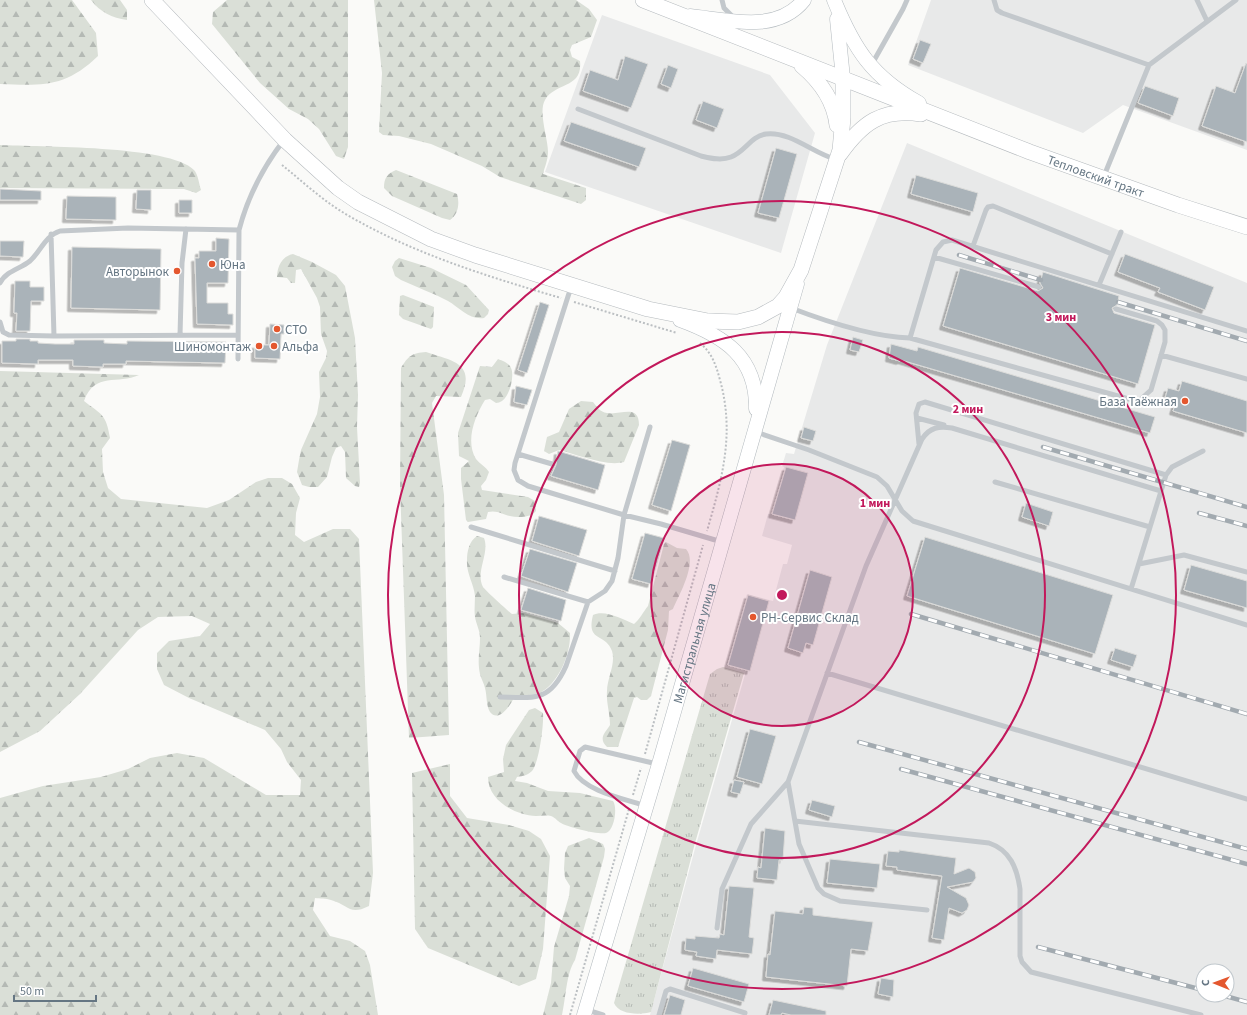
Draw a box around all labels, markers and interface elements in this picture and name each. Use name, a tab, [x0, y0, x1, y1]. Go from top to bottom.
street label: Тепловский тракт	[1045, 151, 1147, 202]
place label: Юна	[220, 256, 246, 274]
marker: Юна	[207, 259, 217, 269]
place label: Авторынок	[106, 263, 170, 281]
marker: Авторынок	[172, 266, 182, 276]
text: 3 мин	[1046, 309, 1076, 326]
place label: СТО	[285, 321, 308, 339]
marker: СТО	[272, 324, 282, 334]
place label: Шиномонтаж	[174, 338, 251, 356]
place label: Альфа	[282, 338, 319, 356]
marker: Шиномонтаж	[254, 341, 264, 351]
marker: Альфа	[269, 341, 279, 351]
place label: База Таёжная	[1099, 393, 1177, 411]
marker: База Таёжная	[1180, 396, 1190, 406]
text: 2 мин	[953, 401, 983, 418]
text: 1 мин	[860, 495, 890, 512]
street label: Магистральная улица	[669, 581, 721, 706]
centre of rings	[775, 588, 789, 602]
place label: РН-Сервис Cклад	[761, 609, 859, 627]
marker: РН-Сервис Cклад	[748, 612, 758, 622]
north arrow	[1195, 963, 1235, 1003]
scale bar	[14, 977, 96, 1003]
text: С	[1198, 979, 1213, 986]
text: 50 m	[20, 983, 44, 1000]

